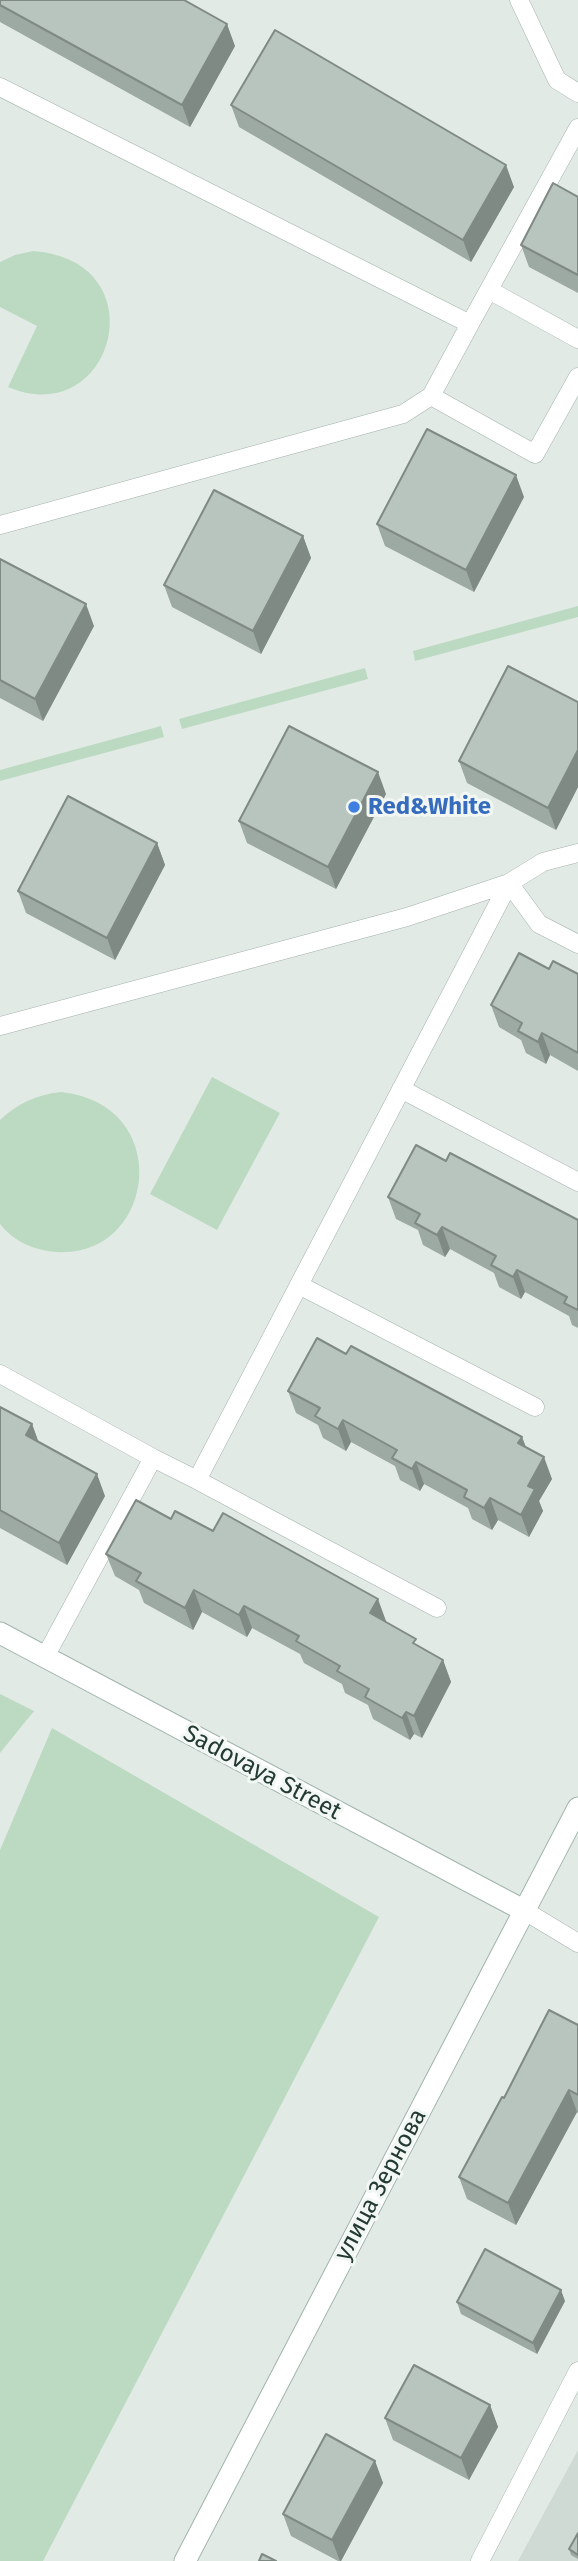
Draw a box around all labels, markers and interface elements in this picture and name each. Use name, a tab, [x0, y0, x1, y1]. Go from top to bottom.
place label: Red&White	[368, 793, 491, 821]
marker: Red&White	[346, 799, 362, 815]
street label: Sadovaya Street	[178, 1719, 346, 1827]
street label: улица Зернова	[329, 2104, 433, 2266]

